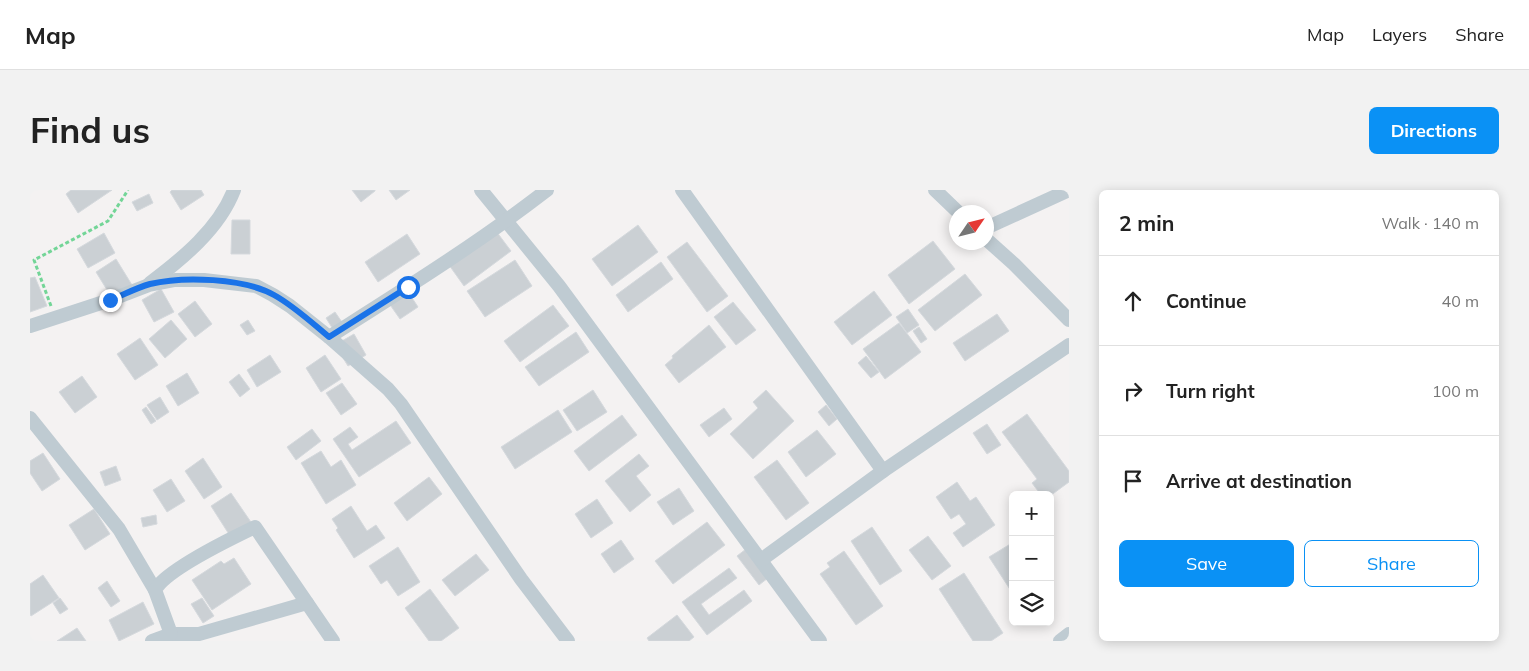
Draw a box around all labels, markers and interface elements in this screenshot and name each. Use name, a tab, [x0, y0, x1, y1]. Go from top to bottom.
text: Map	[25, 20, 76, 50]
text: Map	[1307, 23, 1344, 46]
text: Layers	[1372, 23, 1427, 46]
text: Share	[1455, 23, 1504, 46]
button: Directions	[1369, 107, 1499, 154]
text: Find us	[30, 108, 150, 152]
north arrow	[949, 205, 994, 250]
text: 2 min	[1119, 210, 1174, 236]
text: Walk · 140 m	[1381, 213, 1479, 233]
route start	[397, 276, 420, 299]
icon: ahead	[1119, 287, 1147, 315]
route end	[99, 289, 122, 312]
text: Continue	[1166, 289, 1246, 313]
text: 40 m	[1442, 291, 1479, 311]
icon: right	[1119, 377, 1147, 405]
text: Turn right	[1166, 379, 1255, 403]
text: 100 m	[1432, 381, 1479, 401]
icon: arrive	[1119, 467, 1147, 495]
text: Arrive at destination	[1166, 469, 1352, 493]
map controls	[1009, 491, 1054, 626]
button: +	[1009, 491, 1054, 536]
button: −	[1009, 536, 1054, 581]
button: Save	[1119, 540, 1294, 587]
button: Share	[1304, 540, 1479, 587]
button: layers	[1009, 581, 1054, 626]

